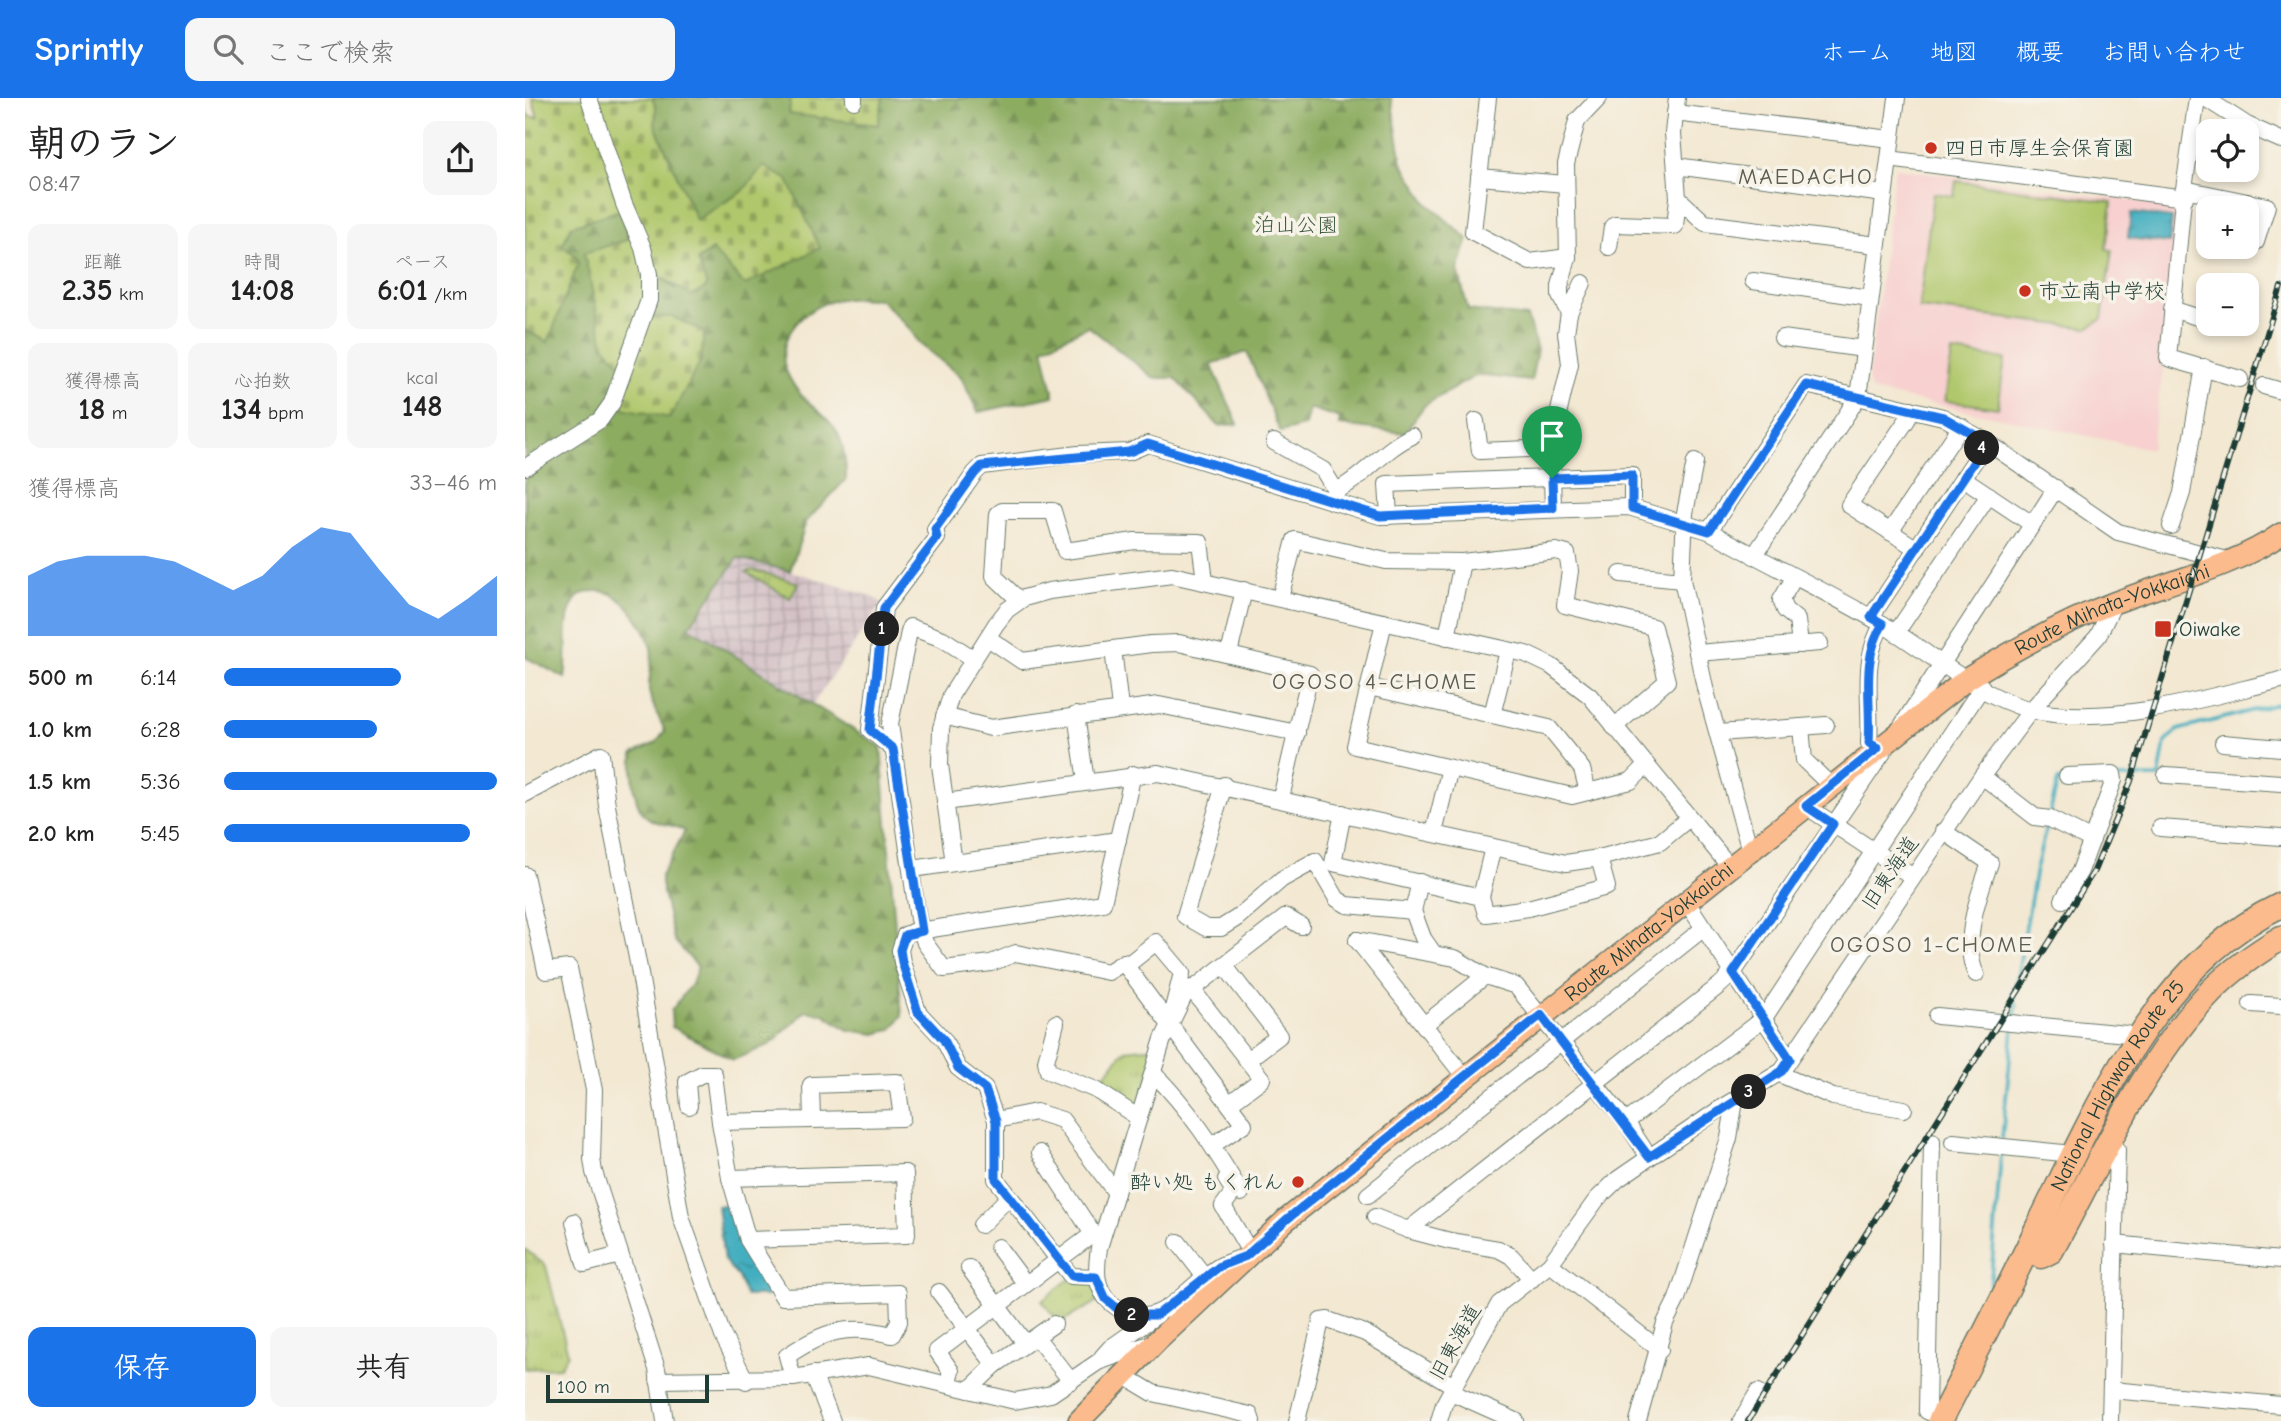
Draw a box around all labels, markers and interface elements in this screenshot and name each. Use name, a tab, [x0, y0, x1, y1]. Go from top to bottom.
search box	[185, 18, 675, 81]
text: Sprintly	[35, 30, 143, 68]
icon: search	[209, 30, 247, 68]
text: ここで検索	[265, 38, 395, 68]
text: ホーム	[1821, 38, 1892, 66]
text: 地図	[1930, 38, 1978, 66]
text: 概要	[2016, 38, 2064, 66]
text: お問い合わせ	[2102, 38, 2246, 66]
map controls	[2196, 119, 2259, 336]
button: locate	[2196, 119, 2259, 182]
button: share	[423, 121, 497, 195]
text: 朝のラン	[28, 122, 180, 166]
place label: 四日市厚生会保育園	[1945, 136, 2134, 160]
marker: 四日市厚生会保育園	[1923, 140, 1939, 156]
district label: MAEDACHO	[1738, 163, 1874, 190]
text: 08:47	[28, 170, 80, 197]
button: +	[2196, 196, 2259, 259]
park label: 泊山公園	[1254, 213, 1338, 237]
text: 距離	[84, 251, 122, 273]
text: 時間	[243, 251, 282, 273]
text: ペース	[394, 251, 450, 273]
text: 2.35	[62, 273, 113, 308]
text: 14:08	[230, 273, 295, 308]
text: 6:01	[377, 273, 428, 308]
button: −	[2196, 273, 2259, 336]
place label: 市立南中学校	[2039, 279, 2165, 303]
text: km	[113, 283, 144, 305]
text: /km	[428, 283, 467, 305]
marker: 市立南中学校	[2017, 283, 2033, 299]
text: kcal	[406, 367, 438, 389]
text: 獲得標高	[65, 370, 141, 392]
text: 心拍数	[234, 370, 291, 392]
text: 148	[402, 389, 443, 424]
text: 18	[78, 392, 105, 427]
text: 134	[221, 392, 262, 427]
text: m	[105, 402, 127, 424]
text: bpm	[262, 402, 304, 424]
pin	[1522, 406, 1582, 478]
icon: arrive	[1533, 417, 1571, 455]
pin: 4	[1965, 430, 1999, 466]
text: 4	[1977, 436, 1986, 458]
text: 33–46 m	[410, 469, 497, 496]
text: 獲得標高	[28, 475, 120, 502]
street label: Route Mihata-Yokkaichi	[2010, 558, 2213, 660]
pin: 1	[865, 612, 899, 646]
text: 1	[878, 617, 885, 639]
place label: Oiwake	[2179, 617, 2241, 641]
marker: Oiwake	[2153, 619, 2173, 639]
text: 500 m	[28, 664, 93, 691]
text: 6:14	[140, 664, 177, 691]
district label: OGOSO 4-CHOME	[1272, 668, 1478, 695]
text: 1.0 km	[28, 716, 92, 743]
text: 6:28	[140, 716, 181, 743]
text: 1.5 km	[28, 768, 91, 795]
text: 5:36	[140, 768, 181, 795]
text: 2.0 km	[28, 820, 94, 847]
text: 5:45	[140, 820, 180, 847]
street label: 旧東海道	[1857, 831, 1923, 915]
street label: Route Mihata-Yokkaichi	[1560, 857, 1738, 1006]
district label: OGOSO 1-CHOME	[1830, 931, 2034, 958]
street label: National Highway Route 25	[2046, 975, 2189, 1195]
pin: 3	[1731, 1074, 1767, 1110]
text: 3	[1744, 1080, 1753, 1102]
place label: 酔い処 もくれん	[1130, 1170, 1284, 1194]
marker: 酔い処 もくれん	[1290, 1174, 1306, 1190]
pin: 2	[1115, 1298, 1149, 1332]
street label: 旧東海道	[1424, 1299, 1486, 1385]
text: 2	[1127, 1303, 1136, 1325]
button: 保存	[28, 1327, 256, 1407]
button: 共有	[270, 1327, 497, 1407]
scale bar	[546, 1372, 709, 1404]
text: 100 m	[557, 1376, 610, 1398]

